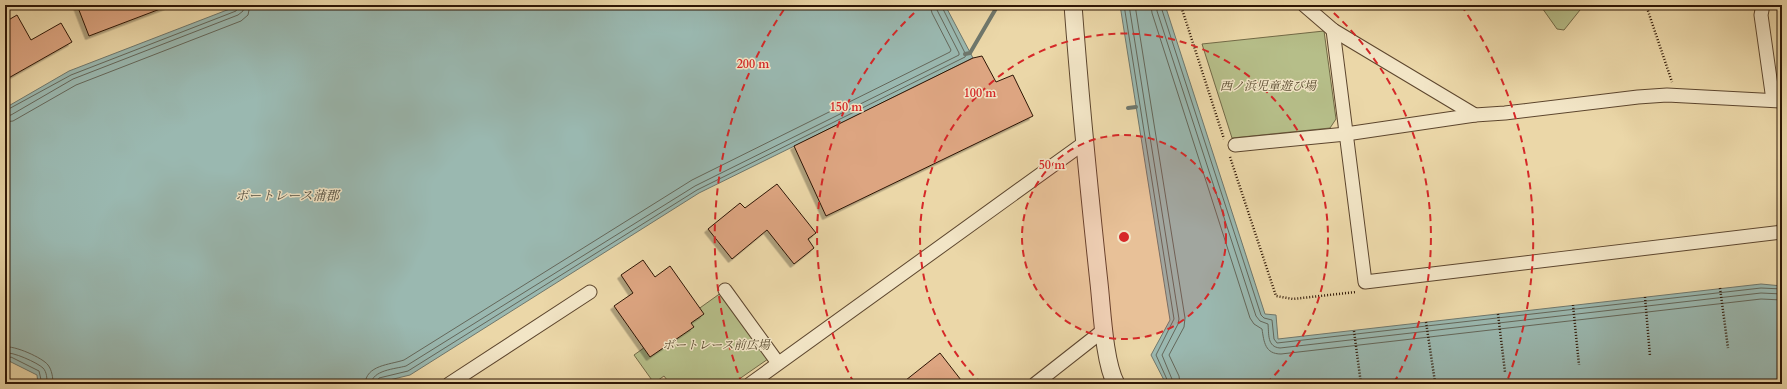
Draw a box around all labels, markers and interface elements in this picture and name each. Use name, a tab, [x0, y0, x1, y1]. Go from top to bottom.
text: 200 m	[737, 56, 770, 72]
park label: 西ノ浜児童遊び場	[1220, 78, 1317, 94]
text: 100 m	[964, 85, 997, 101]
text: 150 m	[830, 99, 863, 115]
text: 50 m	[1039, 157, 1066, 173]
water label: ボートレース蒲郡	[235, 187, 341, 205]
centre of rings	[1117, 230, 1131, 244]
park label: ボートレース前広場	[662, 337, 771, 353]

